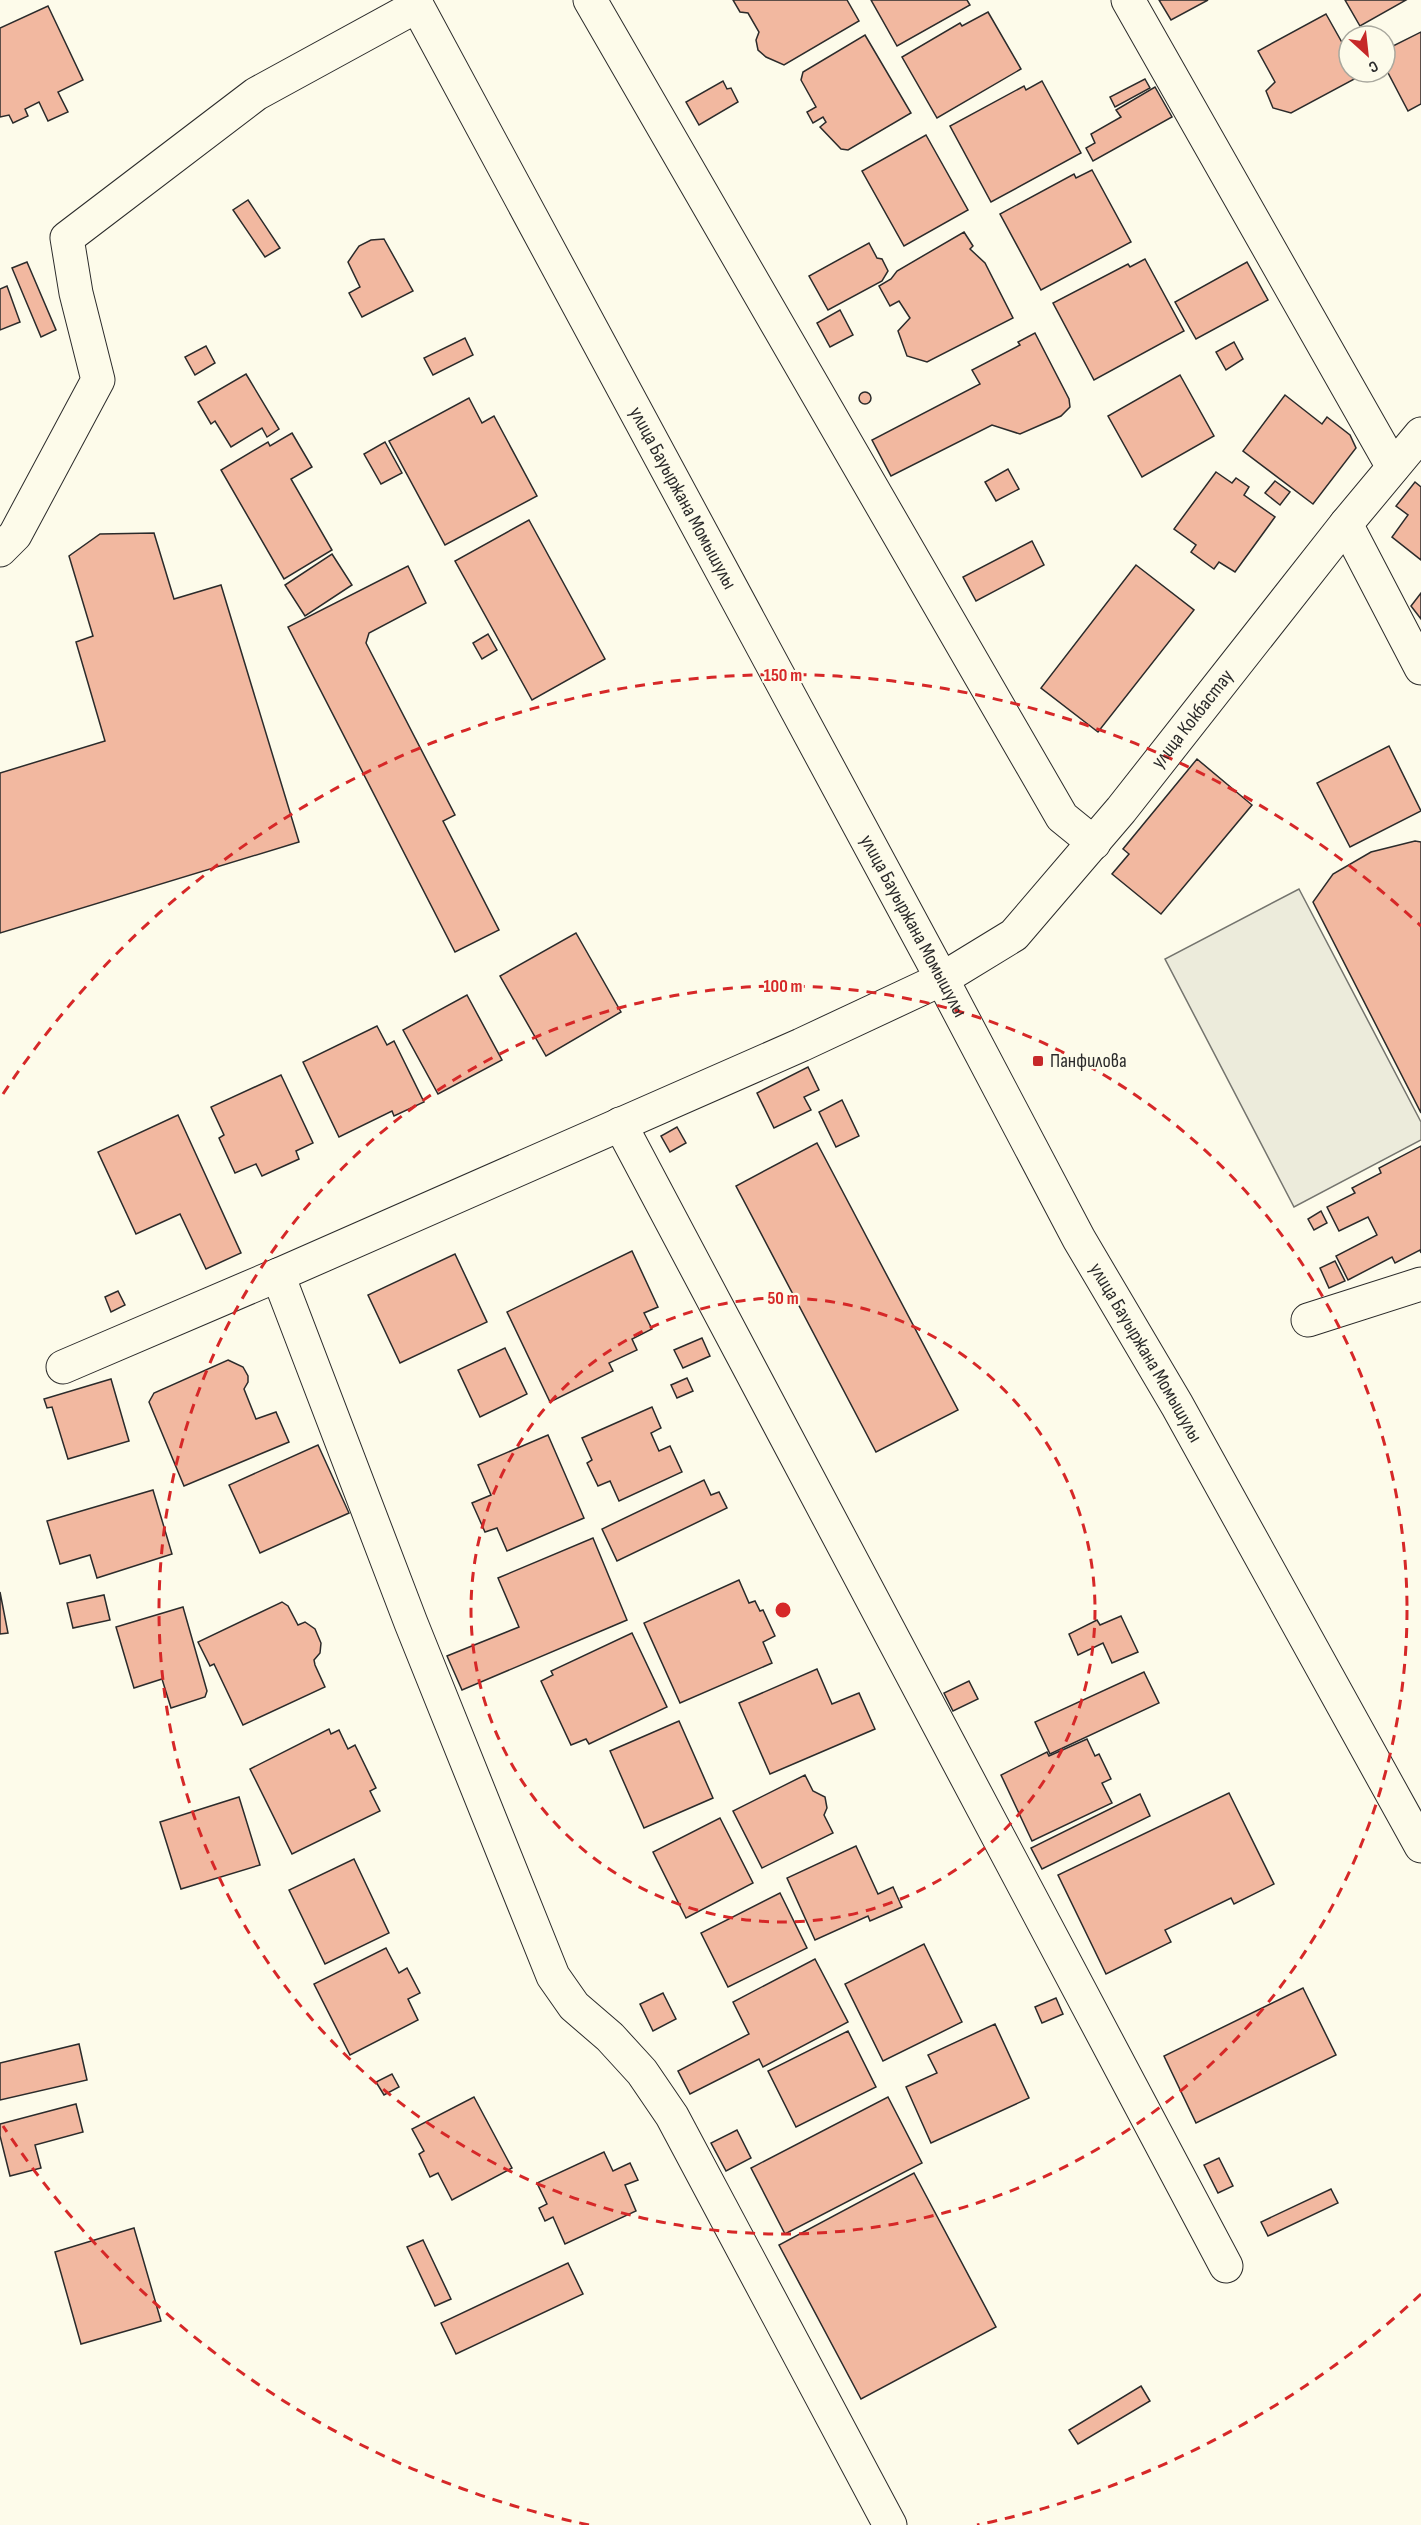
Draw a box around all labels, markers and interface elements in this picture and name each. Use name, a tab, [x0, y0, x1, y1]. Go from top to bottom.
north arrow	[1337, 24, 1397, 84]
text: С	[1365, 56, 1381, 76]
street label: улица Бауыржана Момышулы	[624, 403, 742, 593]
text: 150 m	[764, 665, 802, 686]
street label: улица Кокбастау	[1146, 665, 1239, 773]
street label: улица Бауыржана Момышулы	[854, 831, 972, 1021]
text: 100 m	[764, 976, 803, 997]
place label: Панфилова	[1050, 1049, 1127, 1073]
marker: Панфилова	[1031, 1054, 1045, 1068]
street label: улица Бауыржана Момышулы	[1084, 1259, 1207, 1447]
text: 50 m	[767, 1288, 799, 1309]
centre of rings	[773, 1600, 793, 1620]

